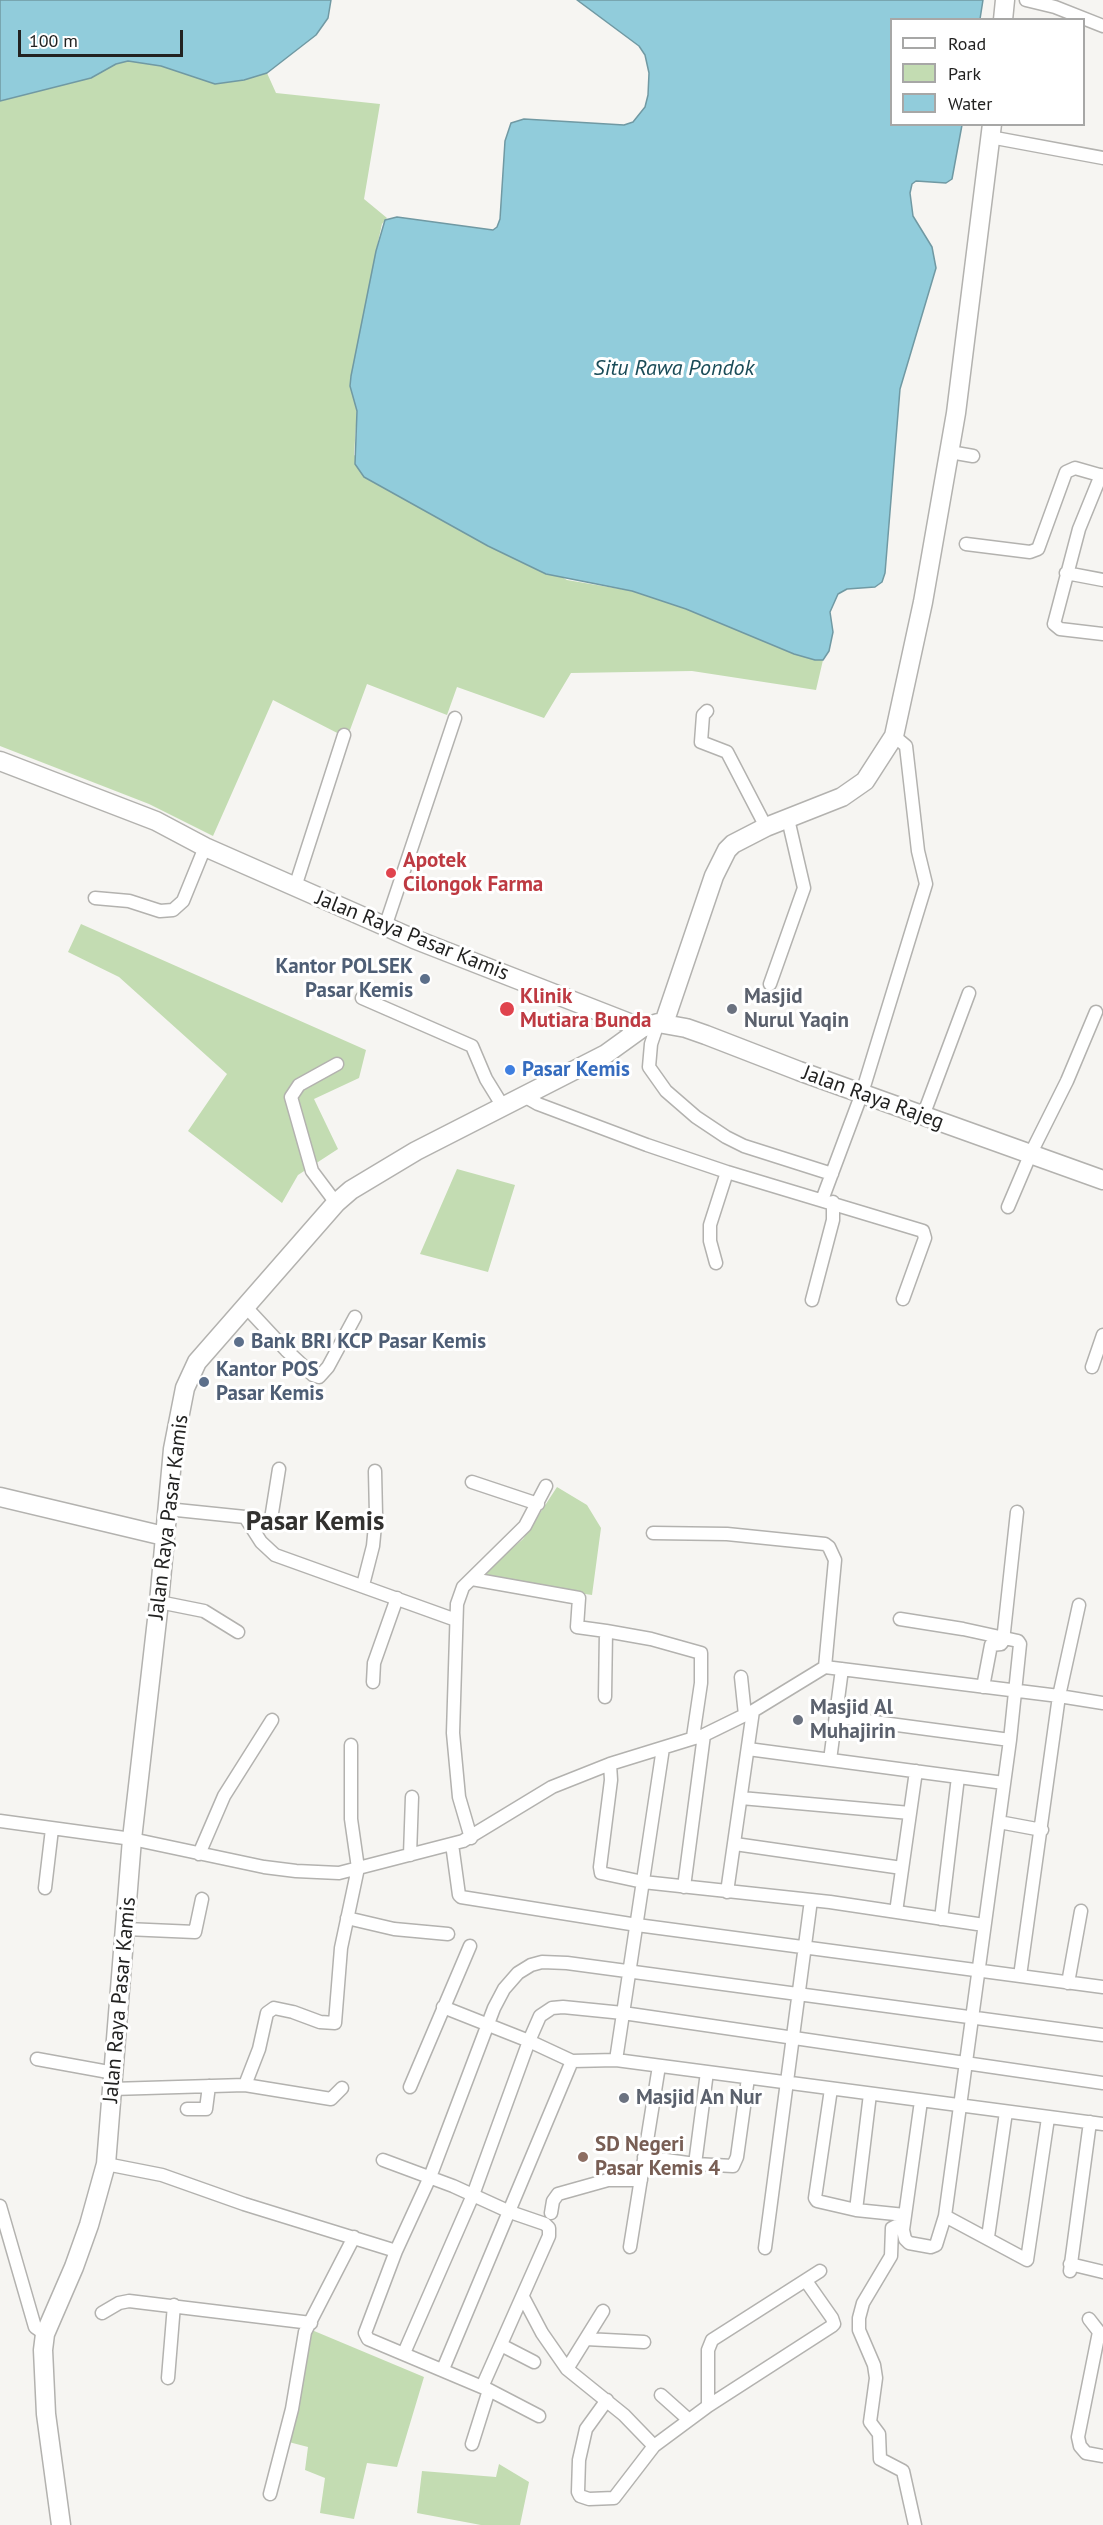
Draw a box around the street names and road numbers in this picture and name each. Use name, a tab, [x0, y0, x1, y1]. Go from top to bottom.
street label: Jalan Raya Pasar Kamis	[312, 886, 512, 986]
street label: Jalan Raya Rajeg	[799, 1061, 947, 1135]
street label: Jalan Raya Pasar Kamis	[144, 1413, 194, 1621]
street label: Jalan Raya Pasar Kamis	[98, 1896, 142, 2104]

